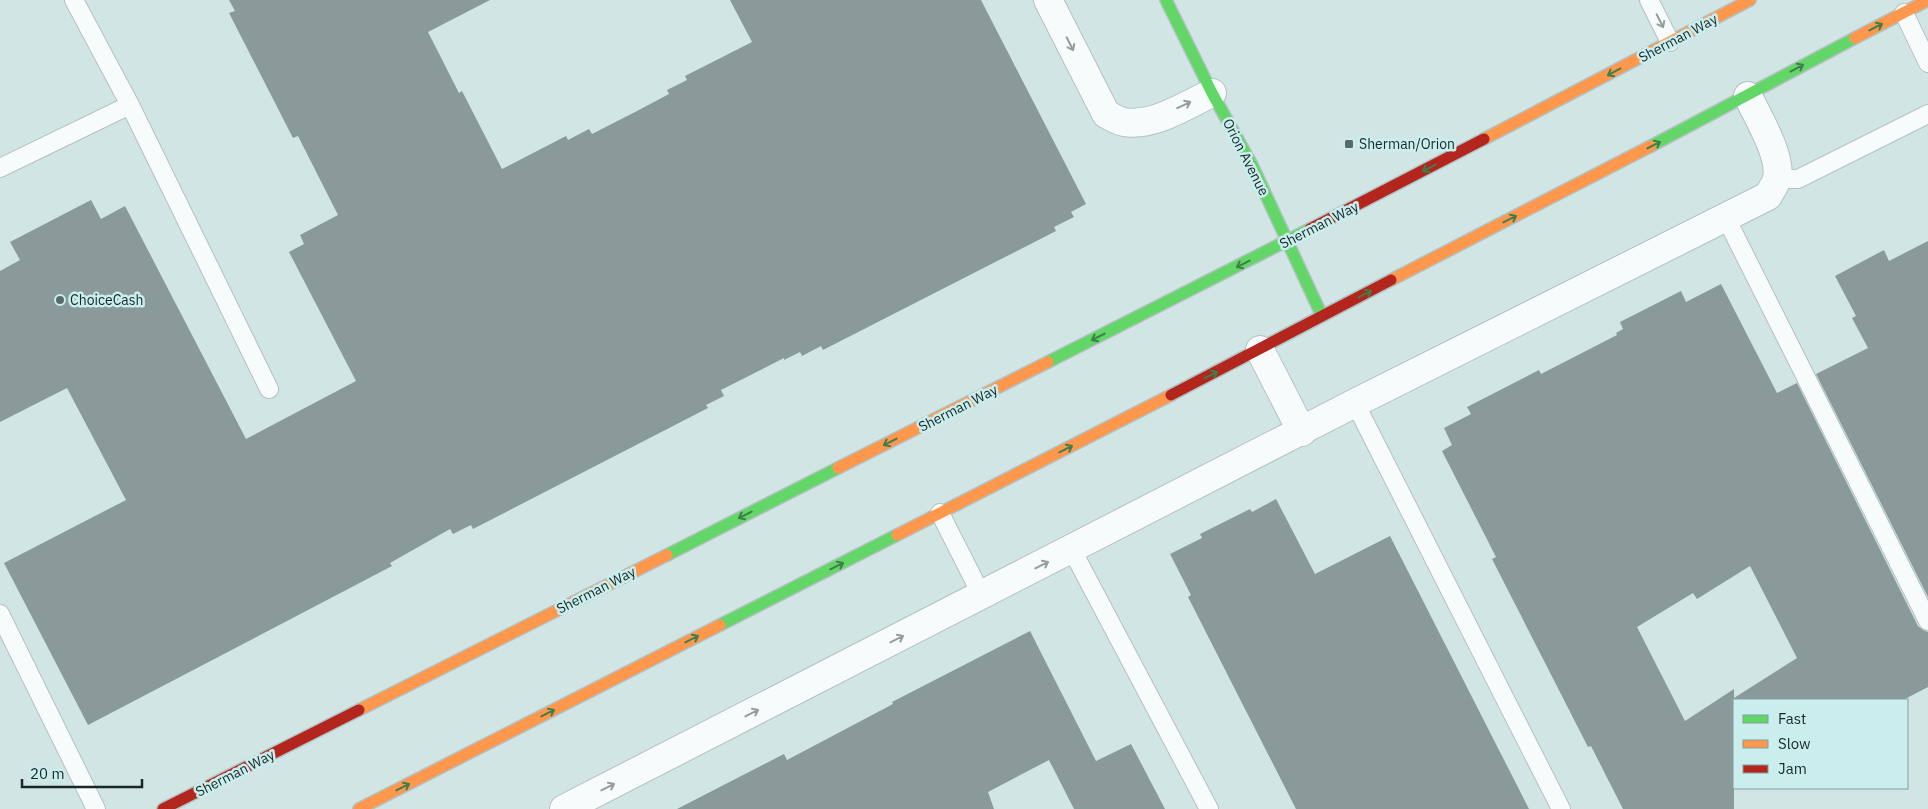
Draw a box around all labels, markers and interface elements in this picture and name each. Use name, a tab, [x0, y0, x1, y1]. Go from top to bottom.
street label: Sherman Way	[1636, 10, 1720, 66]
one-way arrow	[1656, 13, 1665, 28]
one-way arrow	[1869, 22, 1884, 32]
one-way arrow	[1065, 36, 1075, 51]
one-way arrow	[1790, 63, 1805, 73]
one-way arrow	[1607, 67, 1622, 77]
one-way arrow	[1176, 100, 1191, 110]
street label: Orion Avenue	[1219, 115, 1273, 199]
place label: Sherman/Orion	[1359, 135, 1455, 153]
marker: Sherman/Orion	[1343, 138, 1355, 150]
one-way arrow	[1646, 140, 1661, 149]
one-way arrow	[1421, 163, 1436, 173]
street label: Sherman Way	[1276, 197, 1362, 253]
one-way arrow	[1502, 214, 1517, 223]
one-way arrow	[1235, 259, 1250, 269]
one-way arrow	[1358, 289, 1373, 299]
place label: ChoiceCash	[70, 291, 144, 309]
marker: ChoiceCash	[54, 294, 66, 306]
one-way arrow	[1091, 333, 1106, 342]
one-way arrow	[1203, 370, 1218, 380]
street label: Sherman Way	[915, 380, 1001, 436]
one-way arrow	[883, 438, 898, 447]
one-way arrow	[1058, 444, 1073, 453]
one-way arrow	[738, 511, 753, 520]
one-way arrow	[1034, 560, 1049, 569]
one-way arrow	[829, 561, 844, 570]
street label: Sherman Way	[553, 562, 639, 618]
one-way arrow	[685, 634, 700, 644]
one-way arrow	[889, 634, 904, 643]
legend	[1733, 699, 1908, 789]
one-way arrow	[540, 708, 555, 718]
one-way arrow	[745, 708, 760, 718]
text: Fast	[1778, 709, 1806, 728]
text: Slow	[1778, 734, 1811, 753]
street label: Sherman Way	[192, 745, 278, 801]
scale bar	[22, 756, 142, 788]
text: Jam	[1778, 759, 1807, 778]
text: 20 m	[30, 764, 65, 783]
one-way arrow	[395, 782, 410, 791]
one-way arrow	[600, 782, 615, 791]

